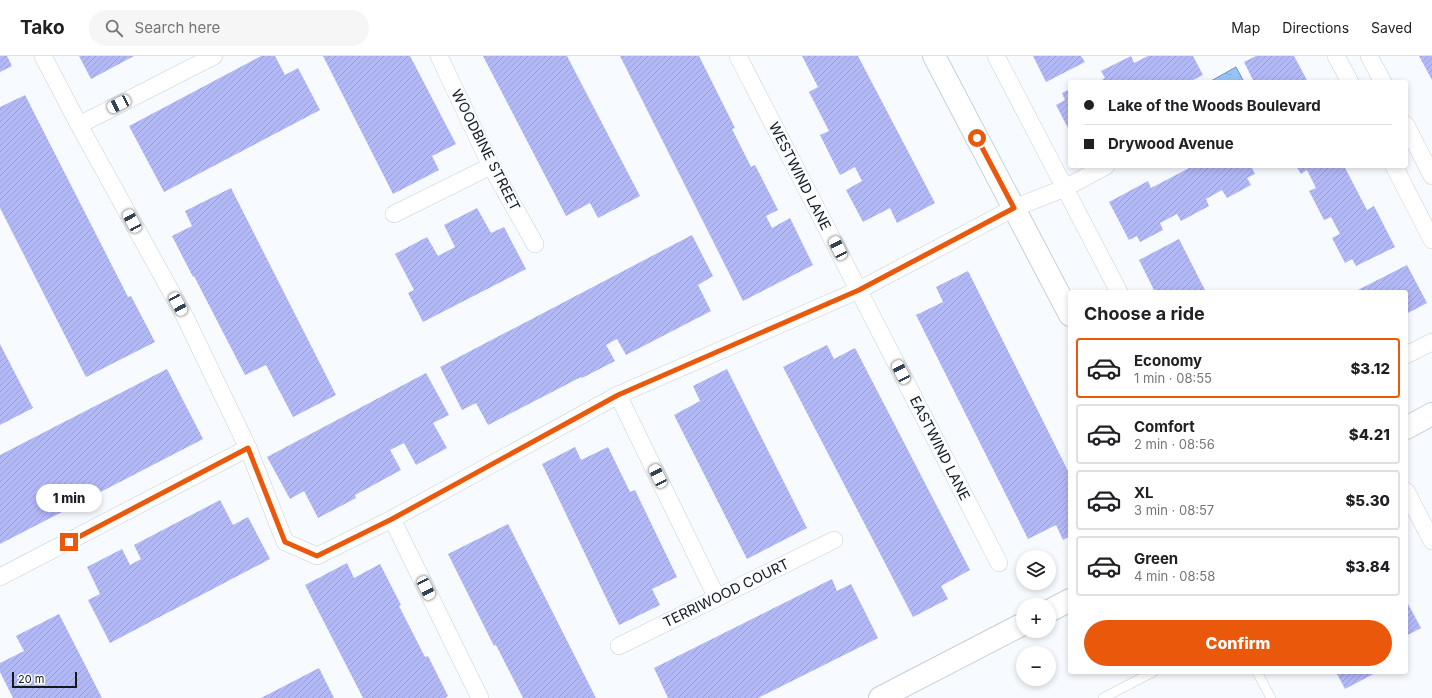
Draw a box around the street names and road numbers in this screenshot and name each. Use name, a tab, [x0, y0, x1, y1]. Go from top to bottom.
street label: WOODBINE STREET	[448, 86, 524, 213]
street label: WESTWIND LANE	[766, 119, 835, 233]
street label: EASTWIND LANE	[907, 393, 974, 503]
street label: TERRIWOOD COURT	[660, 555, 791, 630]

